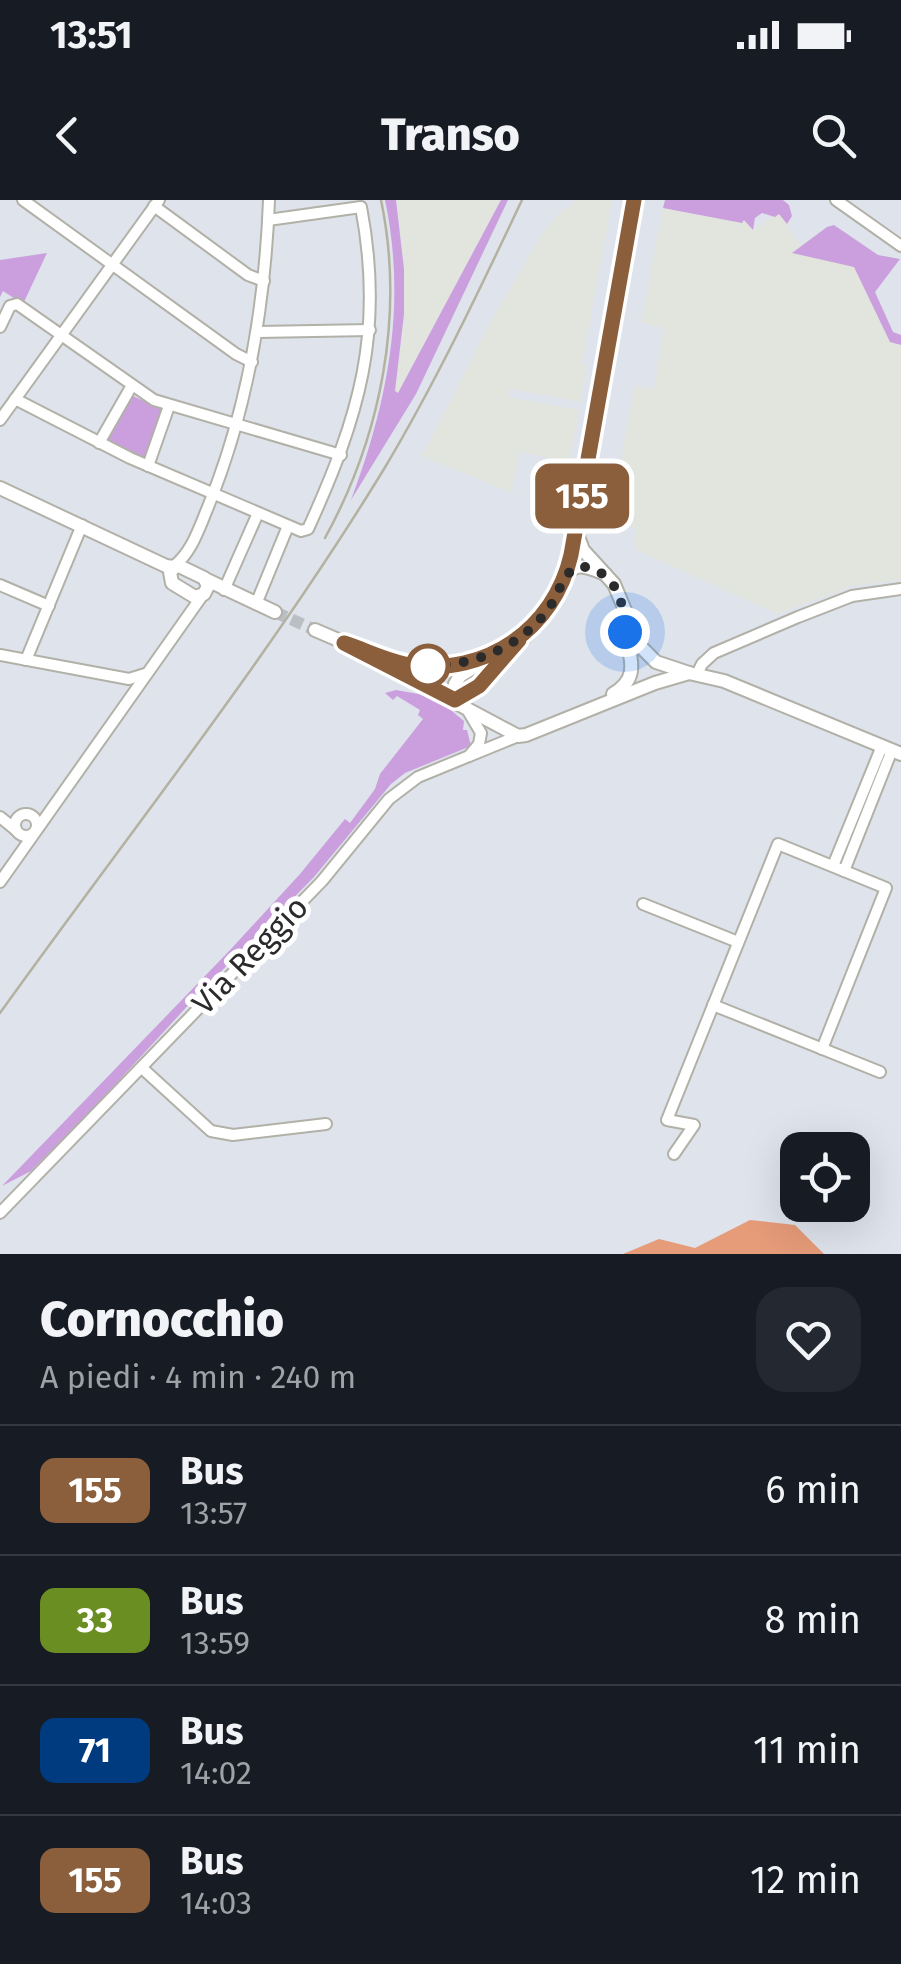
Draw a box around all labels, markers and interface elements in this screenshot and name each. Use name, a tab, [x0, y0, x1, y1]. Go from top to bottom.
text: 13:51	[50, 12, 133, 58]
icon: back	[40, 108, 95, 163]
text: Transo	[381, 108, 520, 162]
icon: search	[806, 108, 861, 163]
line badge: 155	[524, 464, 640, 528]
text: 155	[555, 475, 609, 517]
your location	[600, 607, 650, 657]
unlabelled marker	[407, 645, 449, 687]
street label: Via Reggio	[184, 888, 316, 1022]
map controls	[780, 1132, 870, 1222]
button: locate	[780, 1132, 870, 1222]
button: heart	[756, 1287, 861, 1392]
text: Cornocchio	[40, 1291, 284, 1349]
text: A piedi · 4 min · 240 m	[40, 1358, 356, 1396]
text: Bus	[180, 1448, 244, 1494]
text: 6 min	[765, 1467, 861, 1513]
text: 155	[68, 1469, 122, 1511]
text: 13:57	[180, 1494, 247, 1532]
text: Bus	[180, 1578, 244, 1624]
text: 8 min	[764, 1597, 861, 1643]
text: 33	[77, 1599, 113, 1641]
text: 13:59	[180, 1624, 250, 1662]
text: Bus	[180, 1708, 244, 1754]
text: 11 min	[753, 1727, 861, 1773]
text: 71	[79, 1729, 111, 1771]
text: 14:02	[180, 1754, 252, 1792]
text: Bus	[180, 1838, 244, 1884]
text: 12 min	[750, 1857, 861, 1903]
text: 155	[68, 1859, 122, 1901]
text: 14:03	[180, 1884, 252, 1922]

